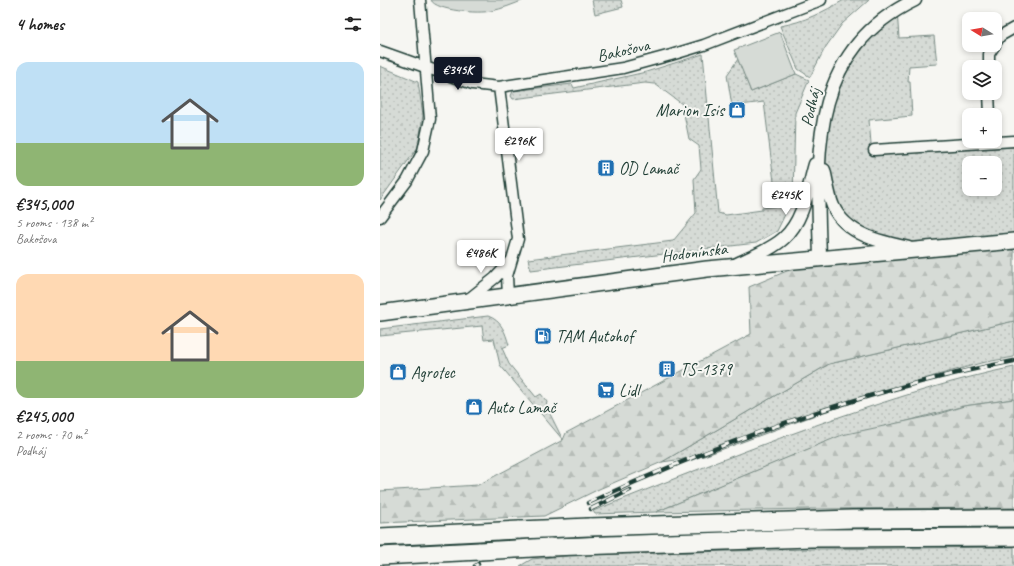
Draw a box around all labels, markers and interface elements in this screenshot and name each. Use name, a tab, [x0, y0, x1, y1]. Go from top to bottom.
north arrow	[962, 12, 1002, 52]
map controls	[962, 12, 1002, 196]
icon: filters	[342, 13, 364, 35]
text: 4 homes	[16, 14, 64, 35]
street label: Bakošova	[595, 34, 652, 67]
pin: €345K	[430, 57, 486, 91]
button: layers	[962, 60, 1002, 100]
text: €345K	[443, 62, 473, 78]
street label: Podháj	[796, 83, 826, 128]
icon: home	[154, 88, 226, 160]
place label: Marion Isis	[656, 100, 726, 121]
shop icon: Marion Isis	[727, 100, 747, 120]
button: +	[962, 108, 1002, 148]
pin: €296K	[491, 128, 547, 162]
text: €296K	[504, 133, 534, 149]
button: −	[962, 156, 1002, 196]
building icon: OD Lamač	[596, 158, 616, 178]
place label: OD Lamač	[619, 158, 680, 179]
pin: €245K	[758, 182, 814, 216]
text: €245K	[771, 187, 801, 203]
text: €345,000	[16, 194, 73, 215]
text: 5 rooms · 138 m²	[16, 215, 92, 231]
text: Bakošova	[16, 231, 56, 247]
street label: Hodonínska	[660, 238, 730, 267]
pin: €486K	[453, 240, 509, 274]
text: €486K	[466, 245, 496, 261]
icon: home	[154, 300, 226, 372]
fuel station icon: TAM Autohof	[533, 326, 553, 346]
place label: TAM Autohof	[556, 326, 637, 347]
building icon: TS-1379	[657, 359, 677, 379]
place label: TS-1379	[680, 359, 733, 380]
shop icon: Agrotec	[388, 362, 408, 382]
place label: Agrotec	[411, 362, 456, 383]
supermarket icon: Lidl	[596, 380, 616, 400]
place label: Lidl	[619, 380, 642, 401]
shop icon: Auto Lamač	[464, 397, 484, 417]
place label: Auto Lamač	[487, 397, 557, 418]
text: €245,000	[16, 406, 73, 427]
text: 2 rooms · 70 m²	[16, 427, 86, 443]
text: Podháj	[16, 443, 46, 459]

